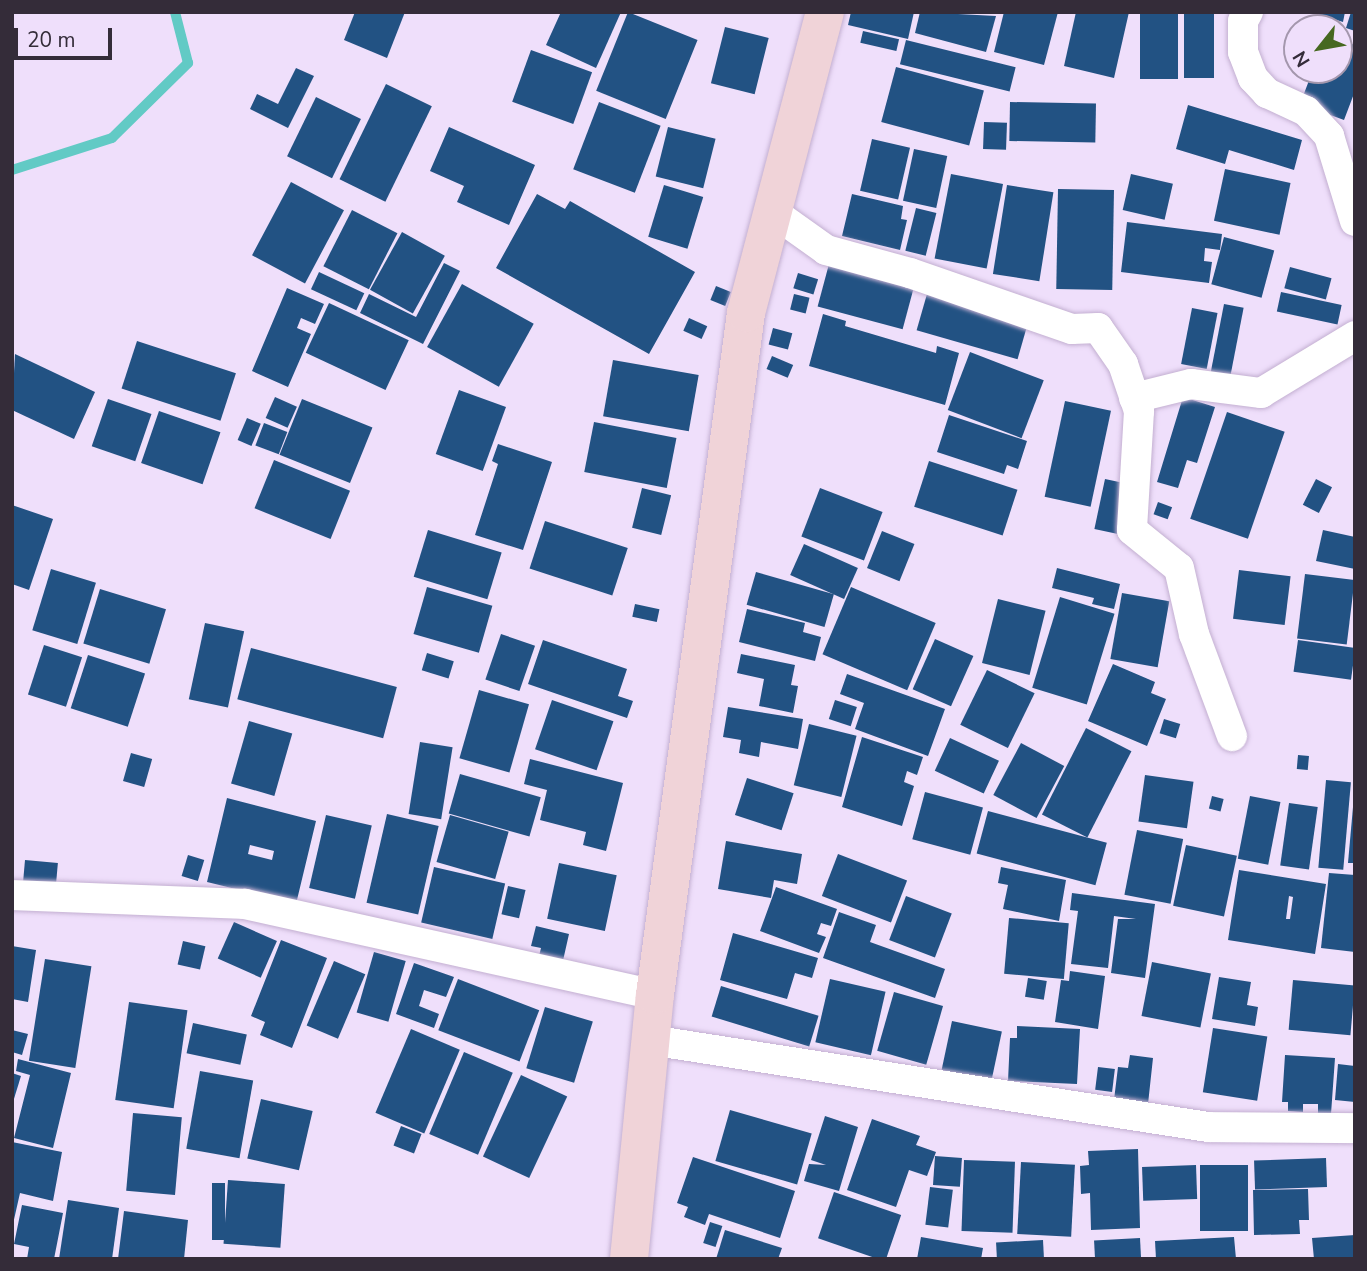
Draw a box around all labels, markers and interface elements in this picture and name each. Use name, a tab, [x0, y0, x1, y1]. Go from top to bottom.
scale bar	[18, 14, 116, 58]
north arrow	[1283, 14, 1353, 84]
text: 20 m	[27, 26, 76, 54]
text: N	[1287, 46, 1317, 72]

